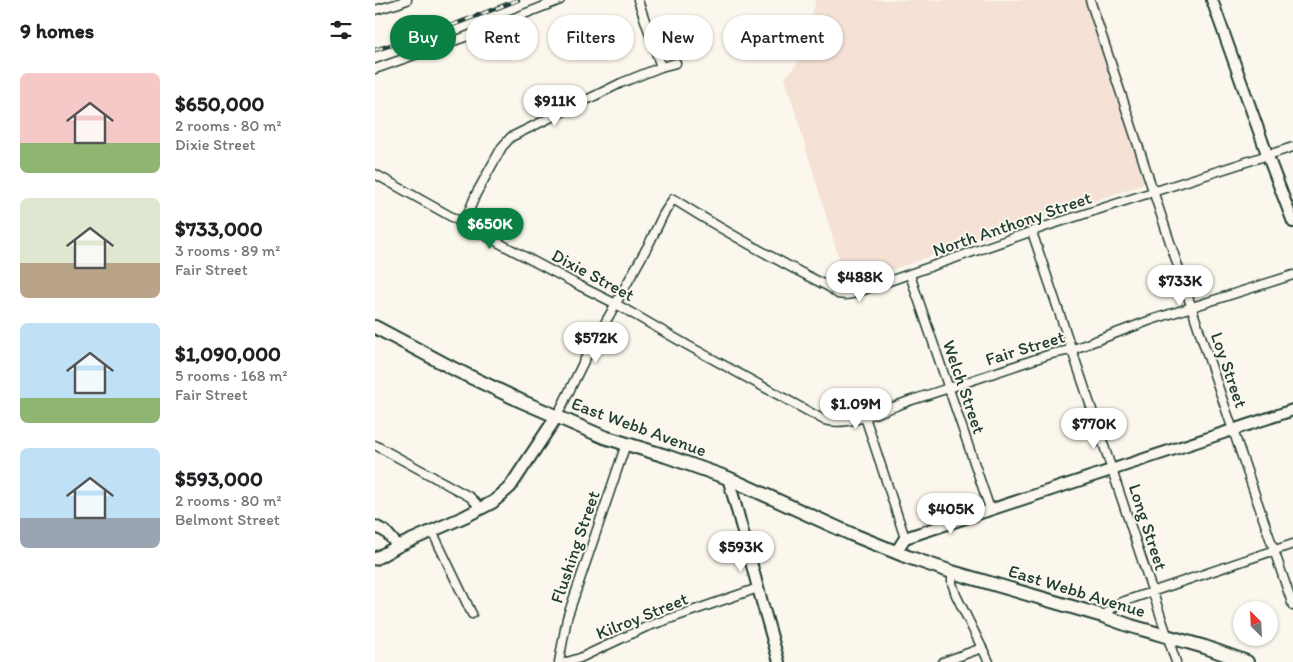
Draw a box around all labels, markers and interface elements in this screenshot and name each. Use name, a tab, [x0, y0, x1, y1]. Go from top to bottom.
chip: Buy	[390, 15, 456, 60]
chip: Rent	[466, 15, 538, 60]
chip: Filters	[548, 15, 634, 60]
chip: New	[644, 15, 713, 60]
chip: Apartment	[723, 15, 843, 60]
icon: filters	[327, 16, 355, 44]
text: 9 homes	[20, 18, 94, 43]
pin: $911K	[520, 84, 590, 127]
text: $650,000	[175, 91, 265, 116]
text: $911K	[534, 91, 576, 110]
icon: home	[60, 93, 120, 153]
text: 2 rooms · 80 m²	[175, 116, 281, 135]
text: Dixie Street	[175, 135, 256, 154]
street label: North Anthony Street	[930, 186, 1095, 262]
pin: $650K	[455, 208, 525, 250]
text: $650K	[467, 214, 513, 233]
text: $733,000	[175, 216, 263, 241]
icon: home	[60, 218, 120, 278]
text: 3 rooms · 89 m²	[175, 241, 280, 260]
street label: Dixie Street	[548, 244, 638, 306]
text: Fair Street	[175, 260, 248, 279]
pin: $488K	[825, 260, 895, 303]
pin: $733K	[1145, 264, 1215, 307]
text: $488K	[837, 267, 883, 286]
text: $733K	[1158, 271, 1202, 290]
pin: $572K	[561, 322, 631, 364]
street label: Fair Street	[983, 325, 1068, 370]
text: $572K	[574, 328, 618, 347]
street label: Loy Street	[1206, 329, 1252, 411]
street label: Welch Street	[938, 337, 990, 437]
text: $1,090,000	[175, 341, 281, 366]
icon: home	[60, 343, 120, 403]
text: 5 rooms · 168 m²	[175, 366, 288, 385]
text: Fair Street	[175, 385, 248, 404]
pin: $1.09M	[815, 388, 897, 430]
street label: East Webb Avenue	[568, 392, 710, 462]
text: $1.09M	[831, 394, 881, 413]
pin: $770K	[1059, 408, 1129, 450]
text: $770K	[1072, 414, 1116, 433]
text: $593,000	[175, 466, 263, 491]
icon: home	[60, 468, 120, 528]
street label: Long Street	[1124, 481, 1172, 573]
street label: Flushing Street	[545, 488, 605, 606]
text: 2 rooms · 80 m²	[175, 491, 281, 510]
pin: $405K	[916, 492, 986, 535]
text: $405K	[928, 499, 974, 518]
text: Belmont Street	[175, 510, 280, 529]
pin: $593K	[706, 530, 776, 573]
text: $593K	[719, 537, 763, 556]
street label: East Webb Avenue	[1006, 560, 1148, 622]
street label: Kilroy Street	[593, 587, 691, 644]
north arrow	[1233, 601, 1277, 646]
map controls	[1233, 601, 1278, 646]

